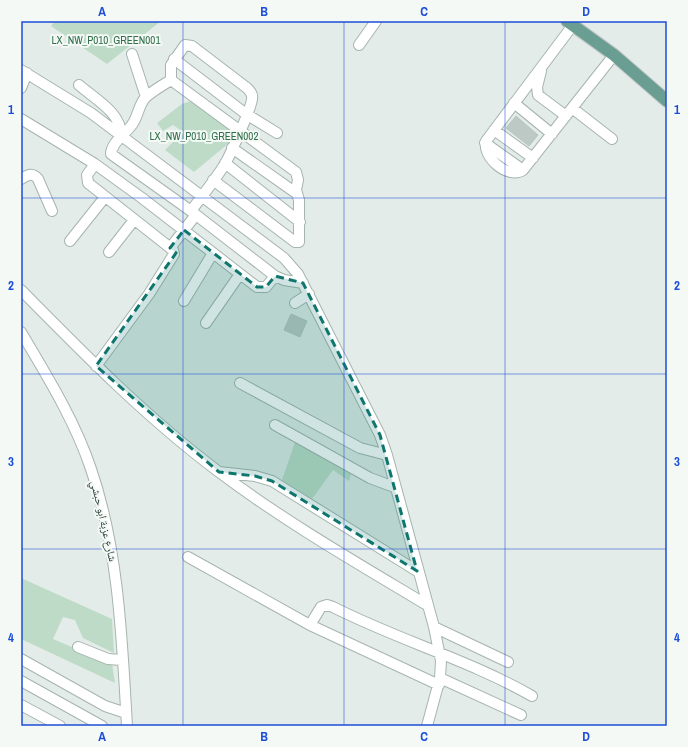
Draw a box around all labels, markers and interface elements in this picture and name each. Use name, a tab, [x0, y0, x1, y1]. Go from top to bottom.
text: A	[98, 3, 106, 20]
text: B	[260, 3, 268, 20]
text: C	[420, 3, 428, 20]
text: D	[582, 3, 590, 20]
park label: LX_NW_P010_GREEN001	[52, 33, 160, 47]
text: 1	[8, 101, 14, 118]
text: 1	[674, 101, 680, 118]
park label: LX_NW_P010_GREEN002	[150, 129, 258, 143]
text: 2	[8, 277, 14, 294]
text: 2	[674, 277, 680, 294]
text: 3	[8, 453, 14, 470]
text: 3	[674, 453, 680, 470]
street label: شارع عزبة ابو حبشي	[86, 479, 120, 563]
text: 4	[8, 629, 14, 646]
text: 4	[674, 629, 680, 646]
text: A	[98, 728, 106, 745]
text: B	[260, 728, 268, 745]
text: C	[420, 728, 428, 745]
text: D	[582, 728, 590, 745]

